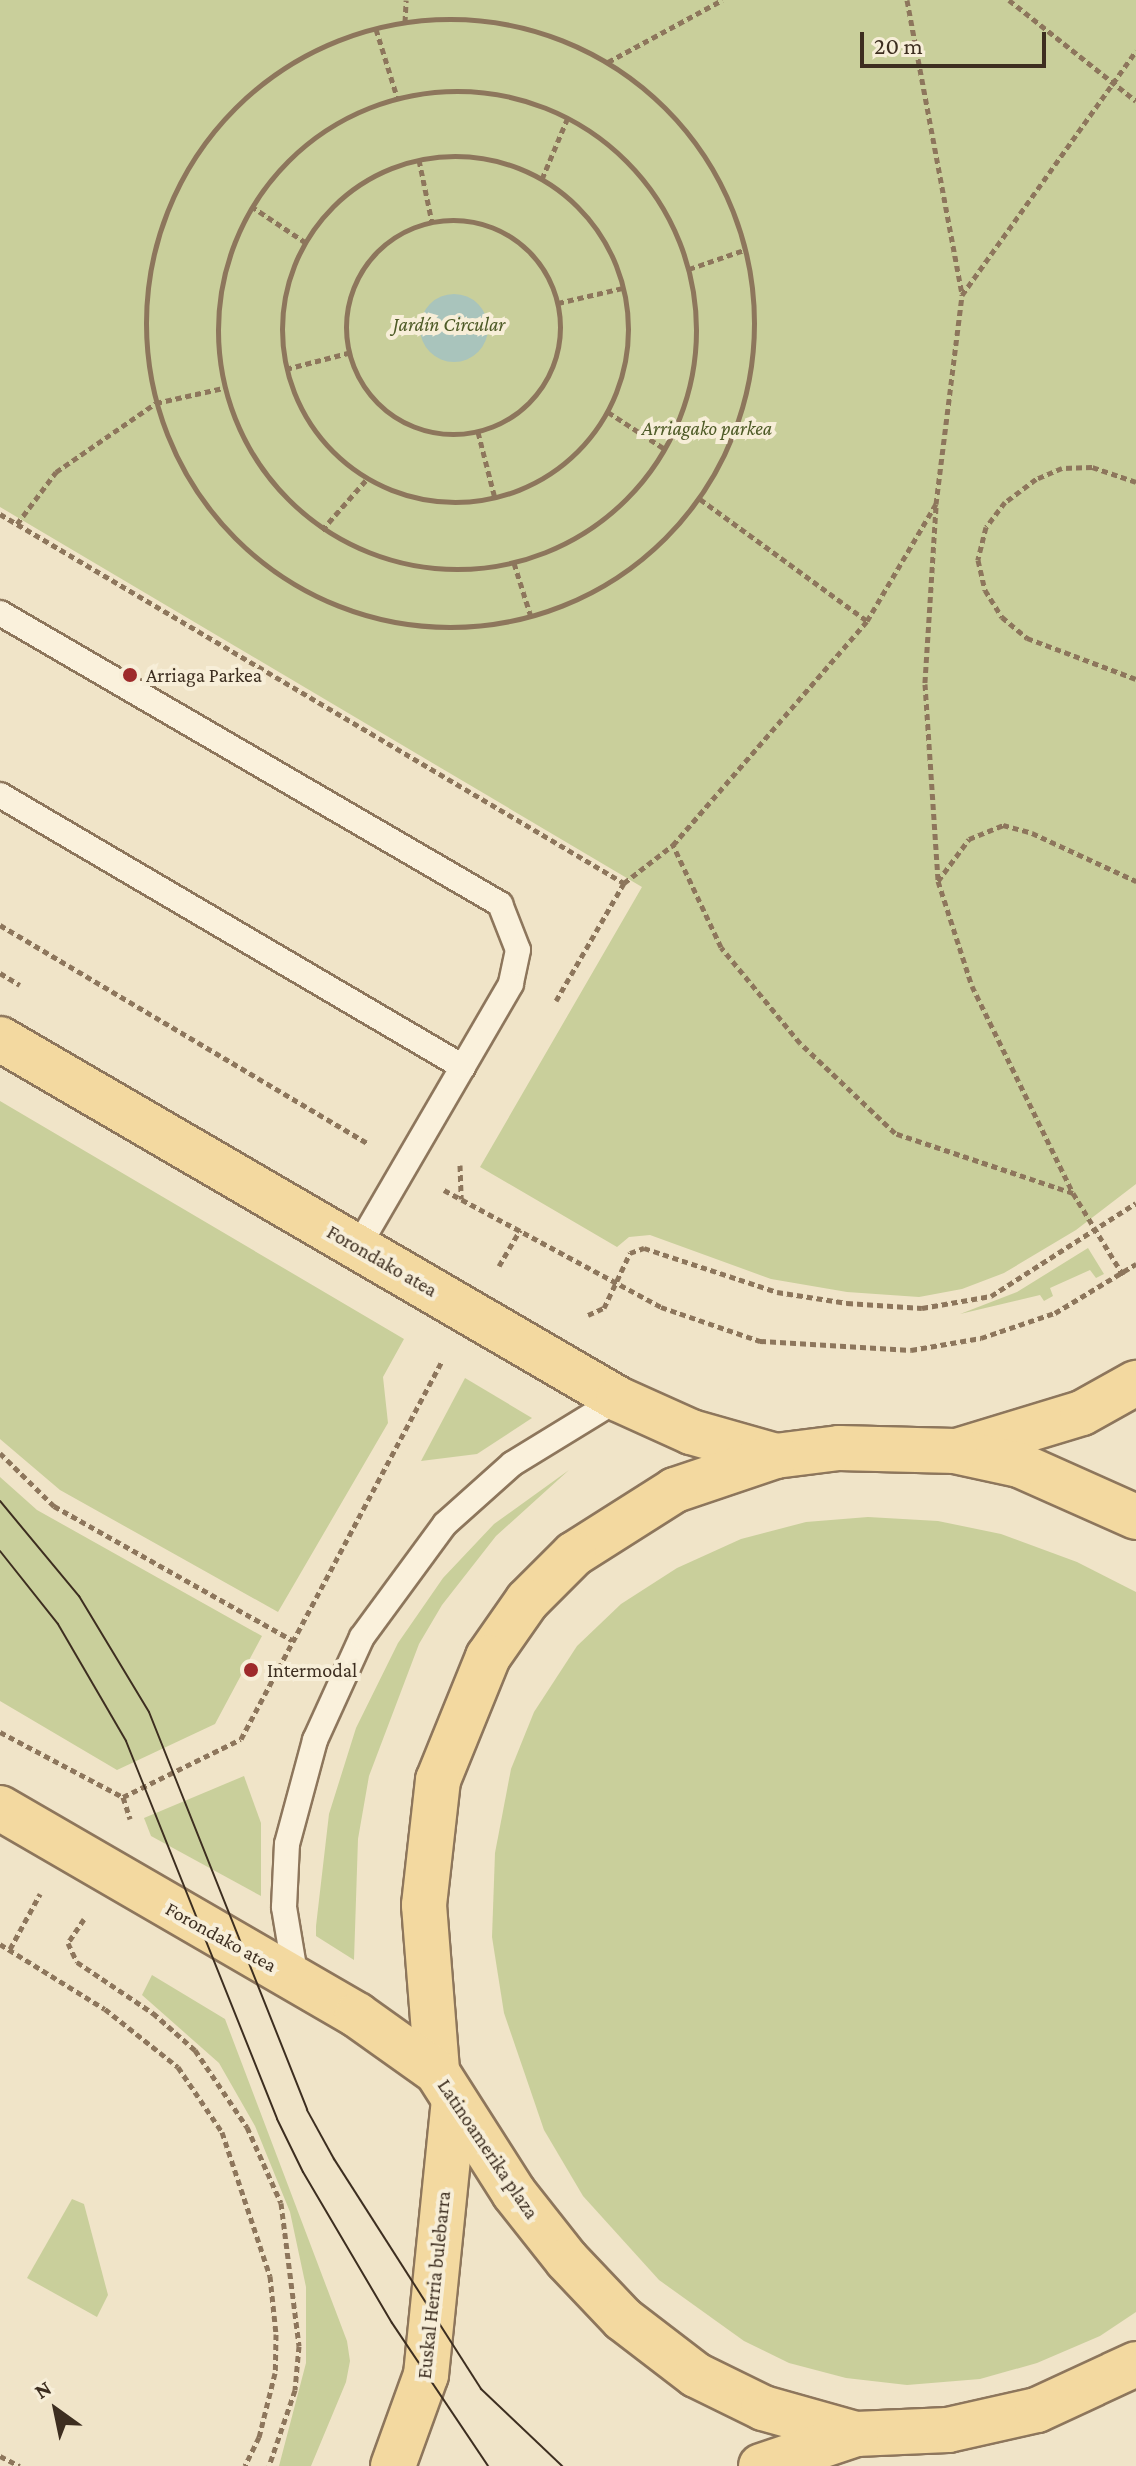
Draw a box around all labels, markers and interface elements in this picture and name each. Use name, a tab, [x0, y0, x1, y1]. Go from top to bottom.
scale bar	[864, 16, 1050, 66]
text: 20 m	[874, 32, 923, 59]
park label: Jardín Circular	[393, 312, 505, 336]
park label: Arriagako parkea	[642, 416, 772, 440]
place label: Arriaga Parkea	[146, 663, 262, 687]
marker: Arriaga Parkea	[121, 666, 139, 684]
street label: Forondako atea	[323, 1220, 441, 1302]
place label: Intermodal	[267, 1658, 357, 1682]
marker: Intermodal	[242, 1661, 260, 1679]
street label: Forondako atea	[161, 1897, 281, 1977]
street label: Latinoamerika plaza	[432, 2075, 544, 2223]
street label: Euskal Herria bulebarra	[412, 2190, 456, 2380]
north arrow	[16, 2370, 96, 2450]
text: N	[30, 2375, 56, 2404]

